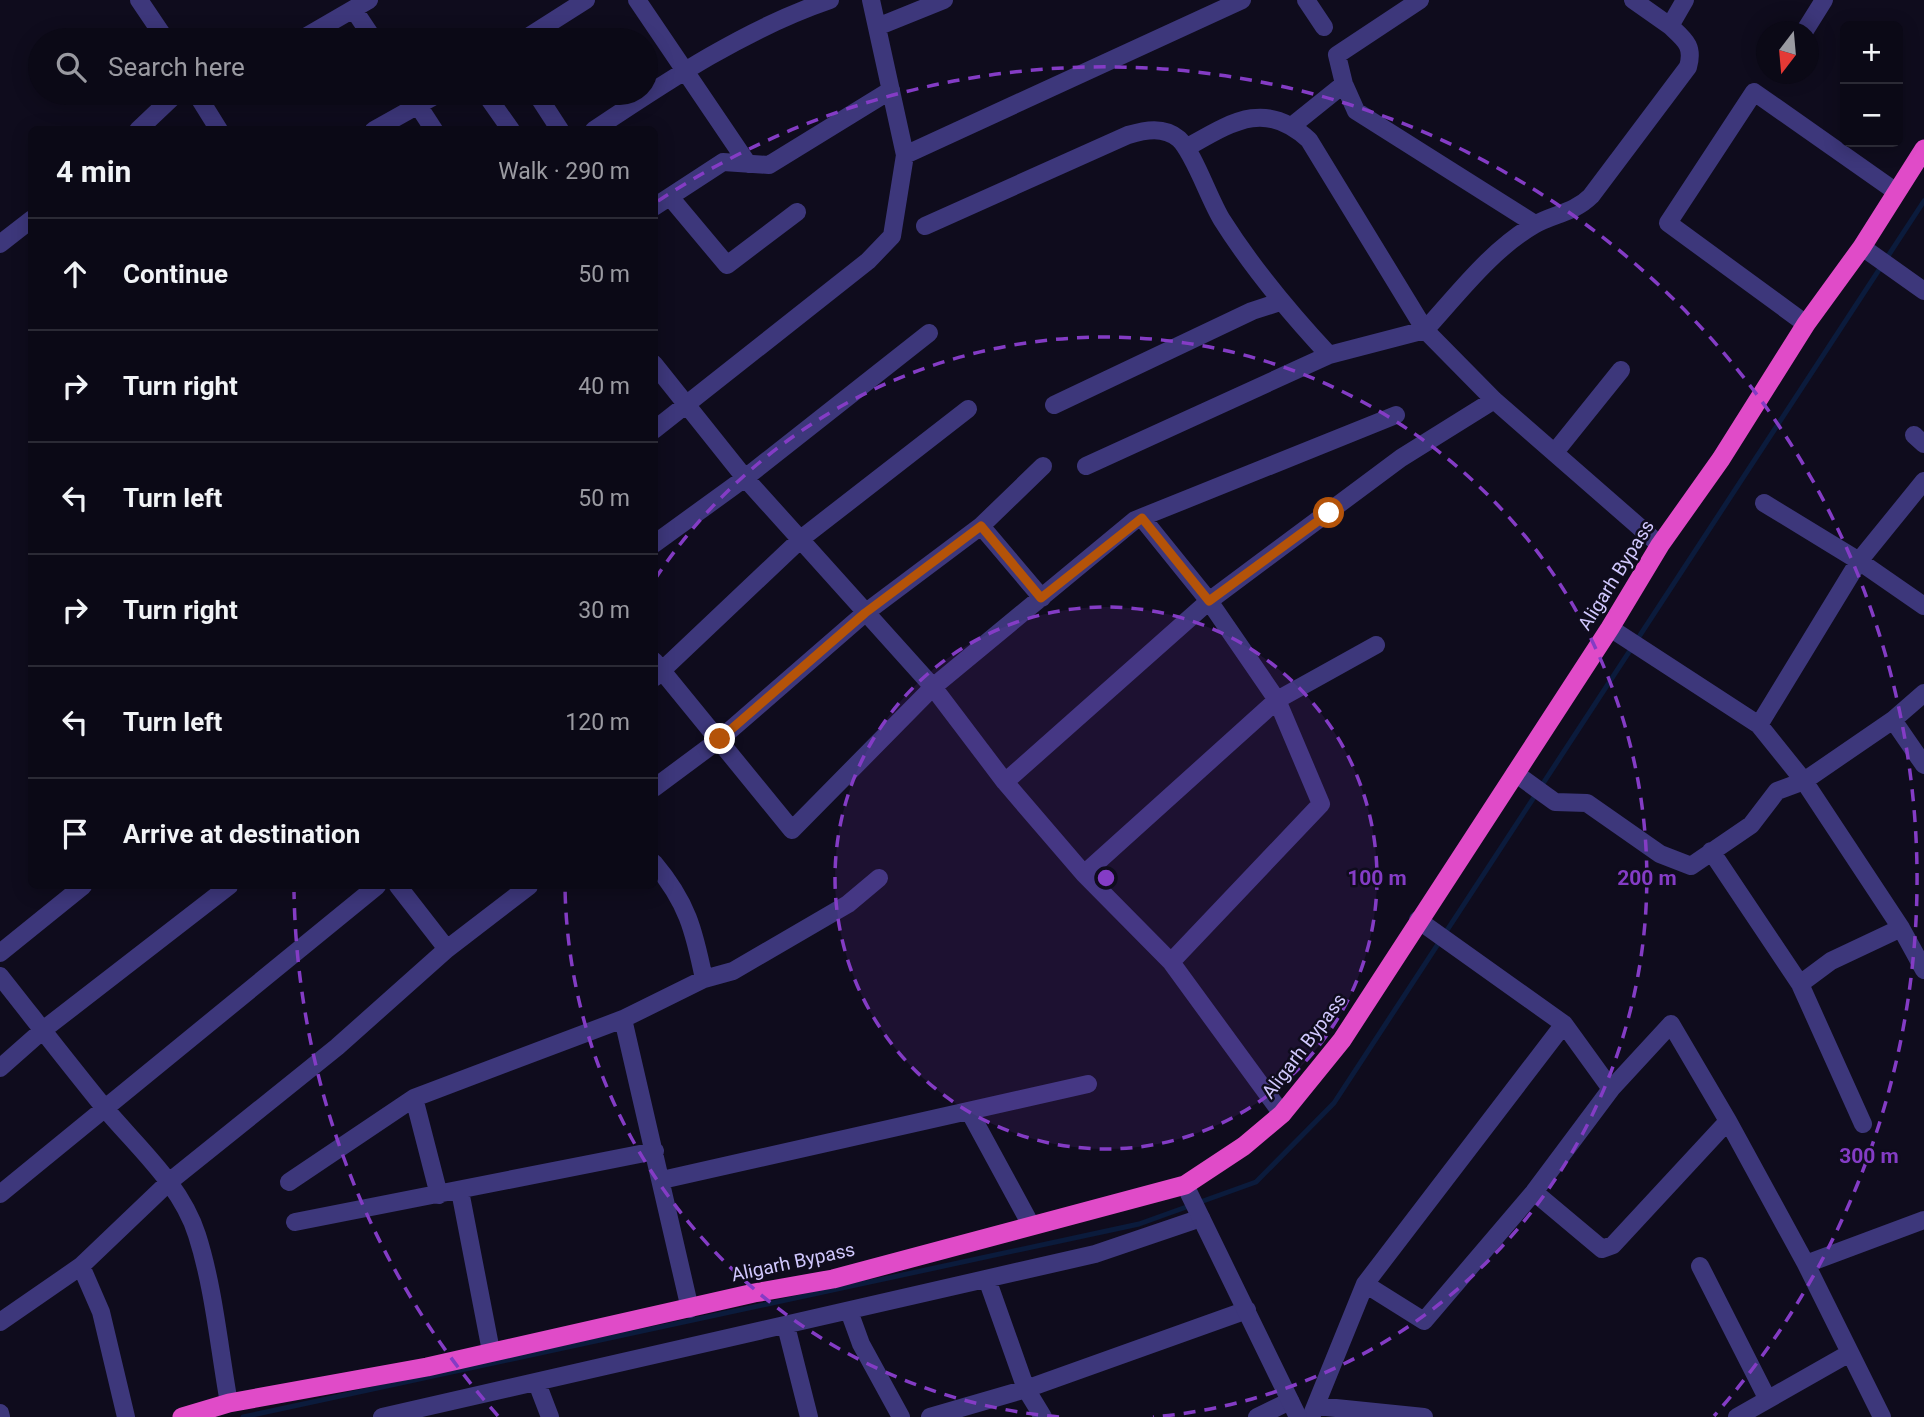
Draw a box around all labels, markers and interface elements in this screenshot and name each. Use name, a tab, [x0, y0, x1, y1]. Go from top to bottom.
north arrow	[1756, 21, 1819, 84]
map controls	[1840, 21, 1903, 147]
button: +	[1840, 21, 1903, 84]
search box	[28, 28, 658, 105]
icon: search	[52, 48, 90, 86]
text: Search here	[108, 52, 245, 82]
button: −	[1840, 84, 1903, 147]
text: 4 min	[56, 154, 131, 189]
text: Walk · 290 m	[498, 158, 630, 185]
icon: ahead	[56, 255, 94, 293]
text: Continue	[123, 259, 228, 289]
text: 50 m	[578, 261, 630, 288]
icon: right	[56, 367, 94, 405]
text: Turn right	[123, 371, 238, 401]
text: 40 m	[578, 373, 630, 400]
icon: left	[56, 479, 94, 517]
text: Turn left	[123, 483, 222, 513]
text: 50 m	[578, 485, 630, 512]
route start	[1313, 497, 1344, 528]
street label: Aligarh Bypass	[1573, 516, 1659, 634]
icon: right	[56, 591, 94, 629]
text: Turn right	[123, 595, 238, 625]
text: 30 m	[578, 597, 630, 624]
icon: left	[56, 703, 94, 741]
text: Turn left	[123, 707, 222, 737]
text: 120 m	[565, 709, 630, 736]
route end	[704, 723, 735, 754]
icon: arrive	[56, 815, 94, 853]
text: Arrive at destination	[123, 819, 360, 849]
centre of rings	[1094, 866, 1118, 890]
text: 100 m	[1347, 866, 1407, 890]
text: 200 m	[1617, 866, 1677, 890]
street label: Aligarh Bypass	[1257, 989, 1351, 1103]
text: 300 m	[1839, 1144, 1899, 1168]
street label: Aligarh Bypass	[729, 1238, 857, 1286]

